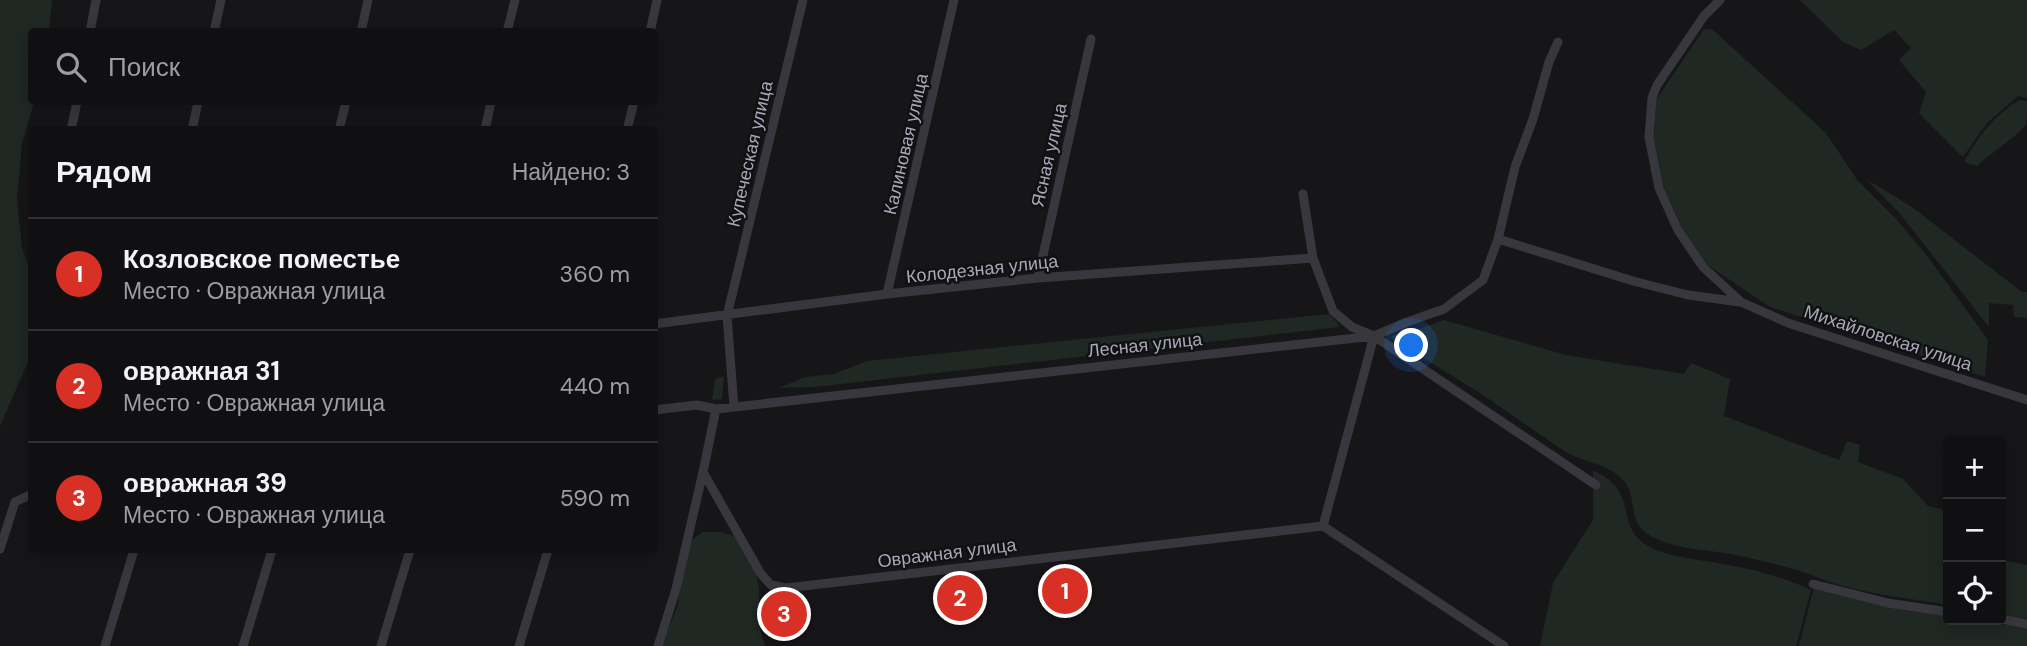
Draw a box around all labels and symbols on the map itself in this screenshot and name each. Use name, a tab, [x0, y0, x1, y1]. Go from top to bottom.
street label: Калиновая улица	[878, 70, 934, 217]
street label: Купеческая улица	[722, 78, 779, 229]
street label: Ясная улица	[1025, 100, 1073, 209]
street label: Колодезная улица	[905, 249, 1060, 289]
street label: Михайловская улица	[1801, 300, 1976, 377]
street label: Лесная улица	[1087, 327, 1204, 363]
your location	[1394, 328, 1428, 362]
street label: Овражная улица	[876, 532, 1019, 573]
pin: 1	[1042, 565, 1088, 617]
pin: 2	[937, 572, 983, 624]
pin: 3	[761, 588, 807, 640]

